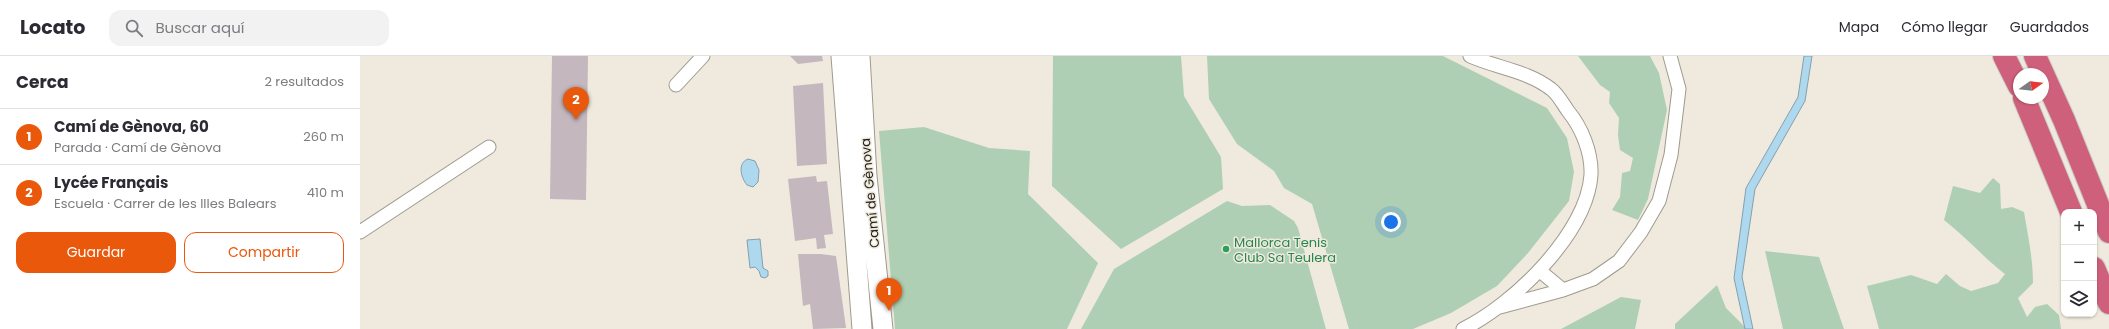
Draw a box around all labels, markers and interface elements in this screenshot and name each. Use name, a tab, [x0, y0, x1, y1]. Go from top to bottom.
search box	[109, 10, 389, 46]
text: Locato	[20, 14, 85, 41]
icon: search	[123, 17, 145, 39]
text: Buscar aquí	[155, 17, 244, 38]
text: Mapa	[1839, 17, 1879, 37]
text: Cómo llegar	[1901, 17, 1988, 37]
text: Guardados	[2010, 17, 2089, 37]
north arrow	[2013, 68, 2049, 104]
text: Cerca	[16, 70, 69, 94]
text: 2 resultados	[264, 72, 344, 91]
pin: 2	[563, 87, 589, 120]
text: Camí de Gènova, 60	[54, 116, 209, 137]
text: 1	[27, 127, 31, 146]
text: 260 m	[303, 127, 344, 146]
street label: Camí de Gènova	[856, 137, 884, 249]
text: Parada · Camí de Gènova	[54, 138, 221, 157]
text: Lycée Français	[54, 172, 168, 193]
text: 2	[25, 183, 33, 202]
text: 410 m	[307, 183, 344, 202]
text: Escuela · Carrer de les Illes Balears	[54, 194, 277, 213]
map controls	[2061, 209, 2097, 317]
button: +	[2061, 209, 2097, 245]
your location	[1381, 212, 1401, 232]
button: Guardar	[16, 232, 176, 273]
button: Compartir	[184, 232, 344, 273]
place label: Mallorca Tenis Club Sa Teulera	[1234, 233, 1336, 267]
marker: Mallorca Tenis Club Sa Teulera	[1221, 244, 1231, 254]
button: −	[2061, 245, 2097, 281]
pin: 1	[876, 278, 902, 311]
button: layers	[2061, 281, 2097, 317]

